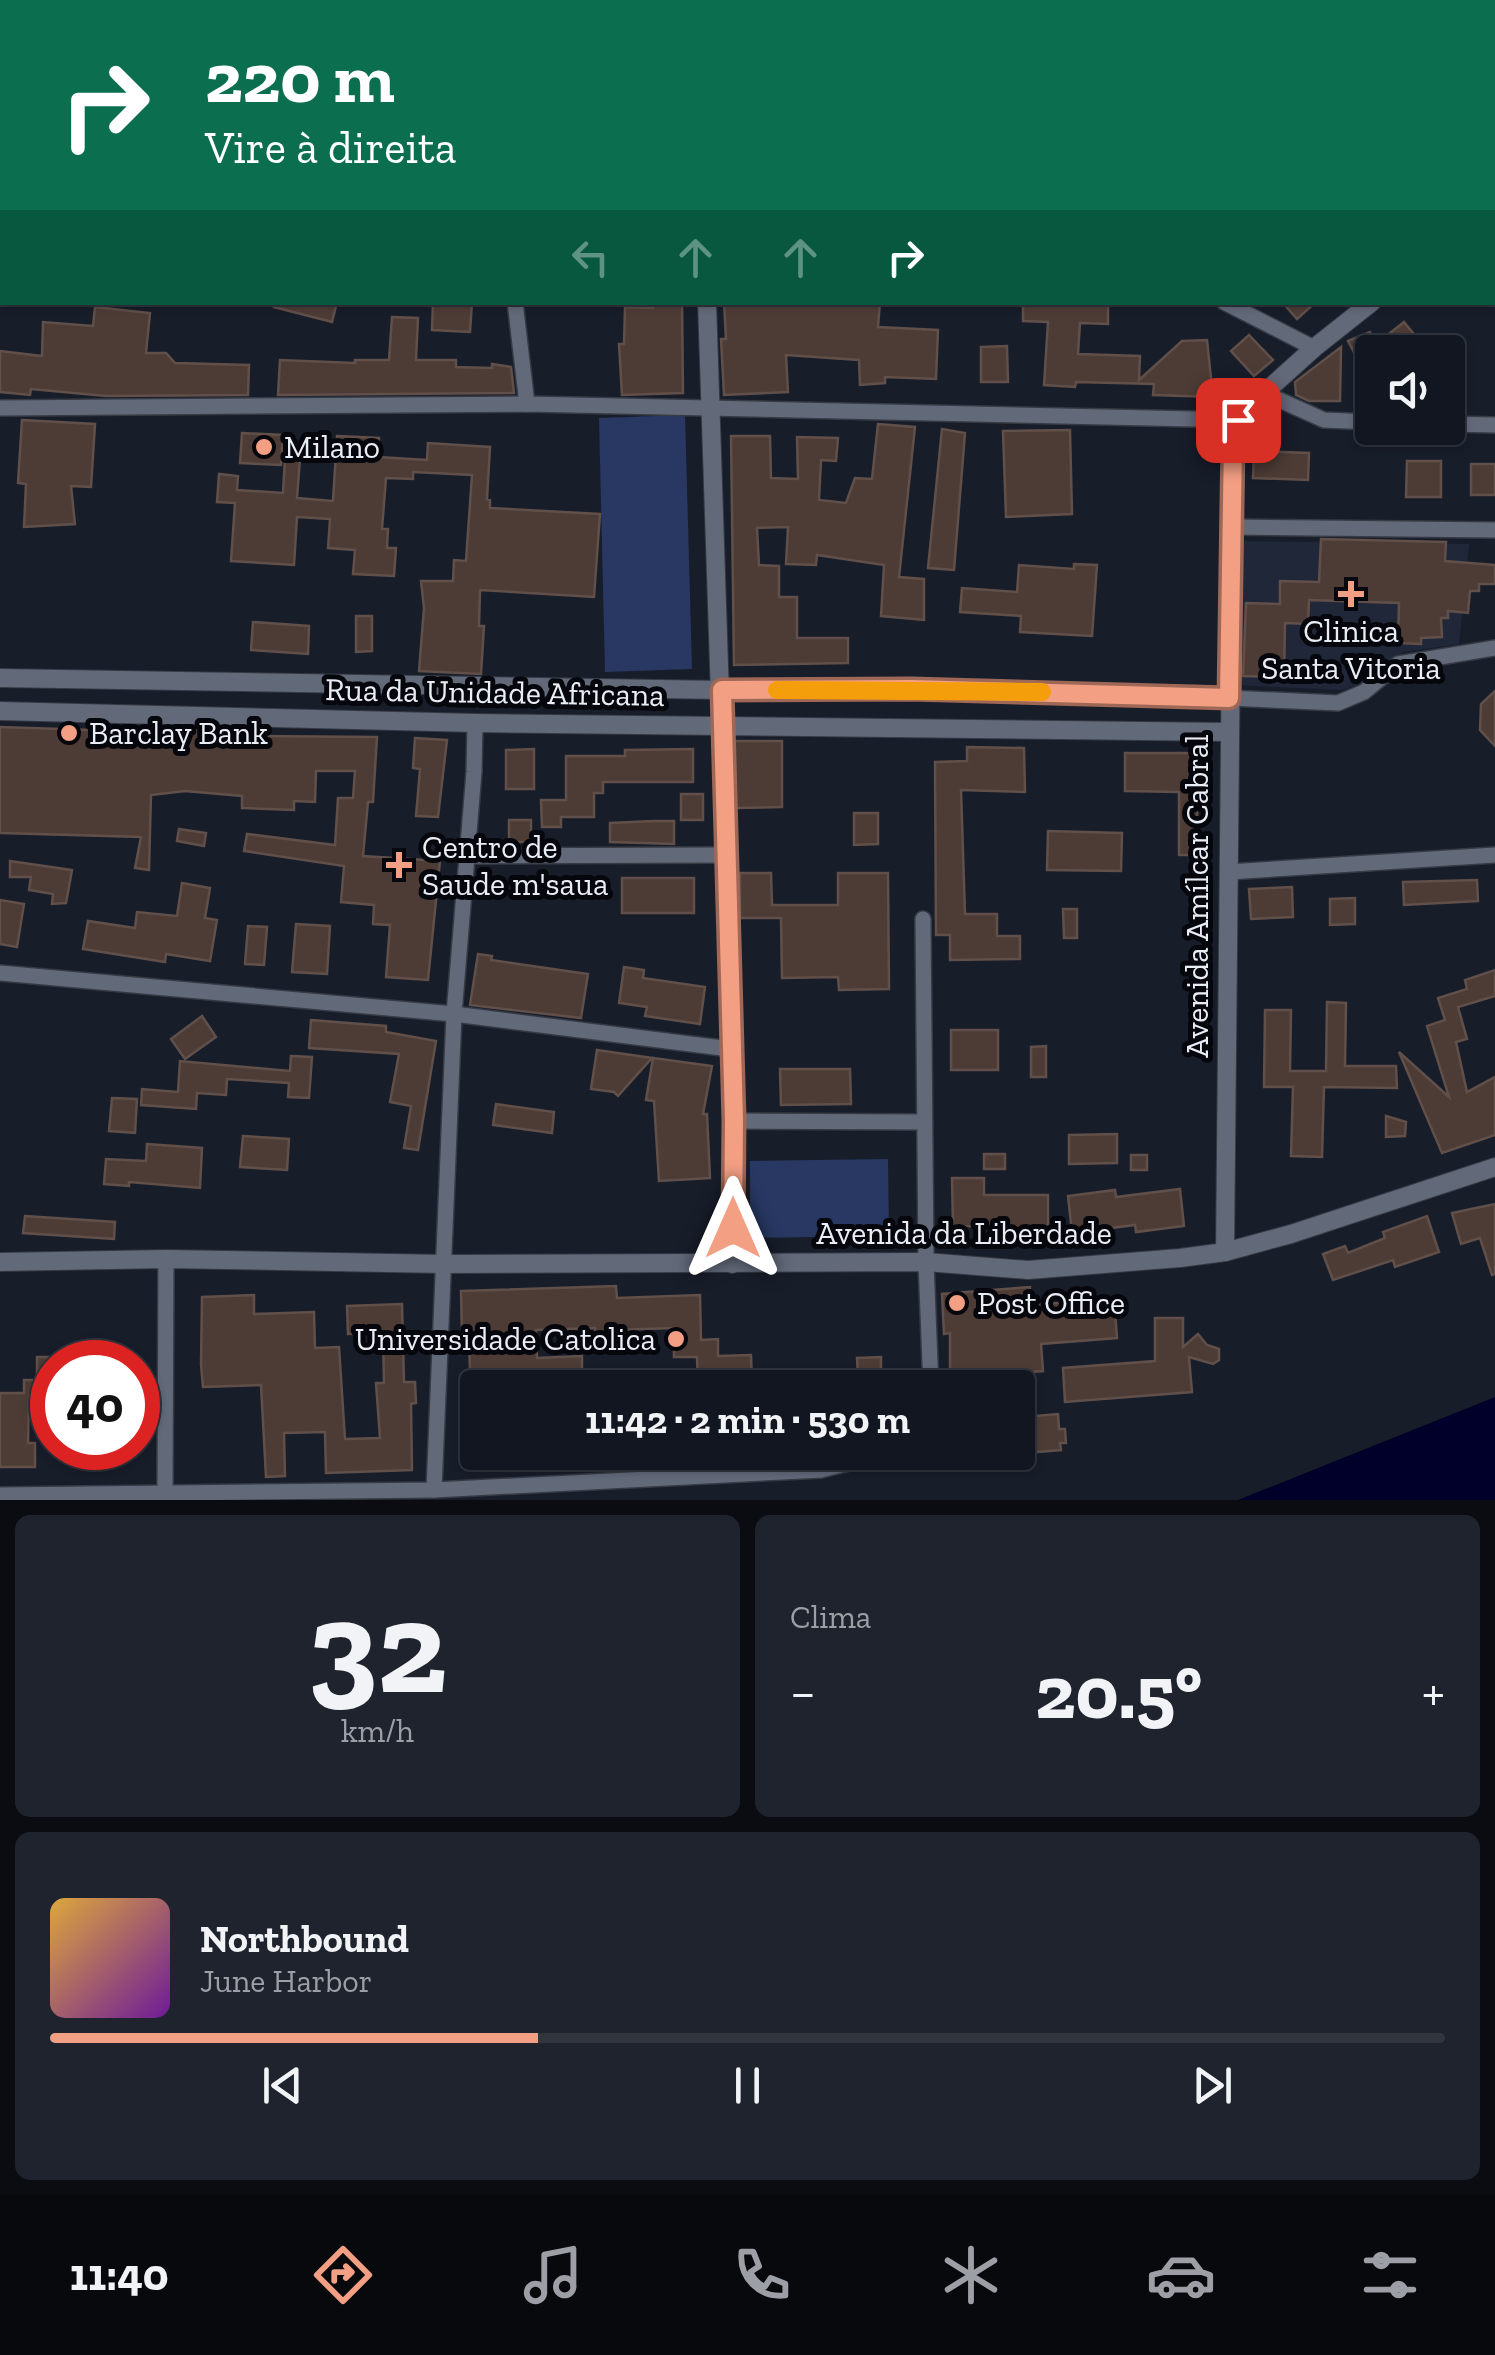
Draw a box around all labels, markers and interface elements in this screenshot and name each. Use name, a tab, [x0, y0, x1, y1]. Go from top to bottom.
text: 220 m	[205, 36, 395, 120]
icon: right	[40, 40, 170, 170]
text: Vire à direita	[205, 121, 456, 175]
icon: left	[563, 230, 618, 285]
icon: ahead	[668, 230, 723, 285]
icon: ahead	[773, 230, 828, 285]
icon: right	[878, 230, 933, 285]
map controls	[1355, 335, 1465, 445]
button: sound	[1355, 335, 1465, 445]
pin	[1196, 378, 1281, 463]
icon: arrive	[1211, 393, 1266, 448]
place label: Milano	[284, 428, 380, 466]
marker: Milano	[253, 436, 275, 458]
marker: Clinica Santa Vitoria	[1338, 581, 1364, 607]
place label: Clinica Santa Vitoria	[1261, 612, 1441, 687]
street label: Rua da Unidade Africana	[325, 670, 665, 714]
place label: Barclay Bank	[89, 714, 268, 752]
marker: Barclay Bank	[58, 722, 80, 744]
street label: Avenida Amílcar Cabral	[1178, 734, 1216, 1058]
place label: Centro de Saude m'saua	[422, 828, 608, 903]
marker: Centro de Saude m'saua	[386, 852, 412, 878]
position arrow	[681, 1176, 785, 1280]
street label: Avenida da Liberdade	[816, 1214, 1112, 1252]
place label: Post Office	[977, 1284, 1125, 1322]
marker: Post Office	[946, 1292, 968, 1314]
place label: Universidade Catolica	[355, 1320, 656, 1358]
marker: Universidade Catolica	[665, 1328, 687, 1350]
speed limit sign: 40	[30, 1340, 160, 1470]
text: 11:42 · 2 min · 530 m	[585, 1397, 910, 1443]
text: 32	[308, 1569, 447, 1725]
text: Clima	[790, 1598, 871, 1636]
text: 20.5°	[1035, 1647, 1202, 1737]
text: −	[790, 1659, 816, 1725]
text: +	[1422, 1659, 1445, 1725]
text: km/h	[341, 1712, 414, 1750]
text: Northbound	[200, 1916, 409, 1962]
text: June Harbor	[200, 1962, 372, 2000]
icon: previous	[255, 2058, 310, 2113]
icon: pause	[720, 2058, 775, 2113]
icon: next	[1185, 2058, 1240, 2113]
icon: directions	[308, 2240, 378, 2310]
icon: music	[518, 2240, 588, 2310]
icon: phone	[727, 2240, 797, 2310]
icon: climate	[936, 2240, 1006, 2310]
icon: car	[1146, 2240, 1216, 2310]
icon: filters	[1355, 2240, 1425, 2310]
text: 11:40	[70, 2248, 169, 2302]

